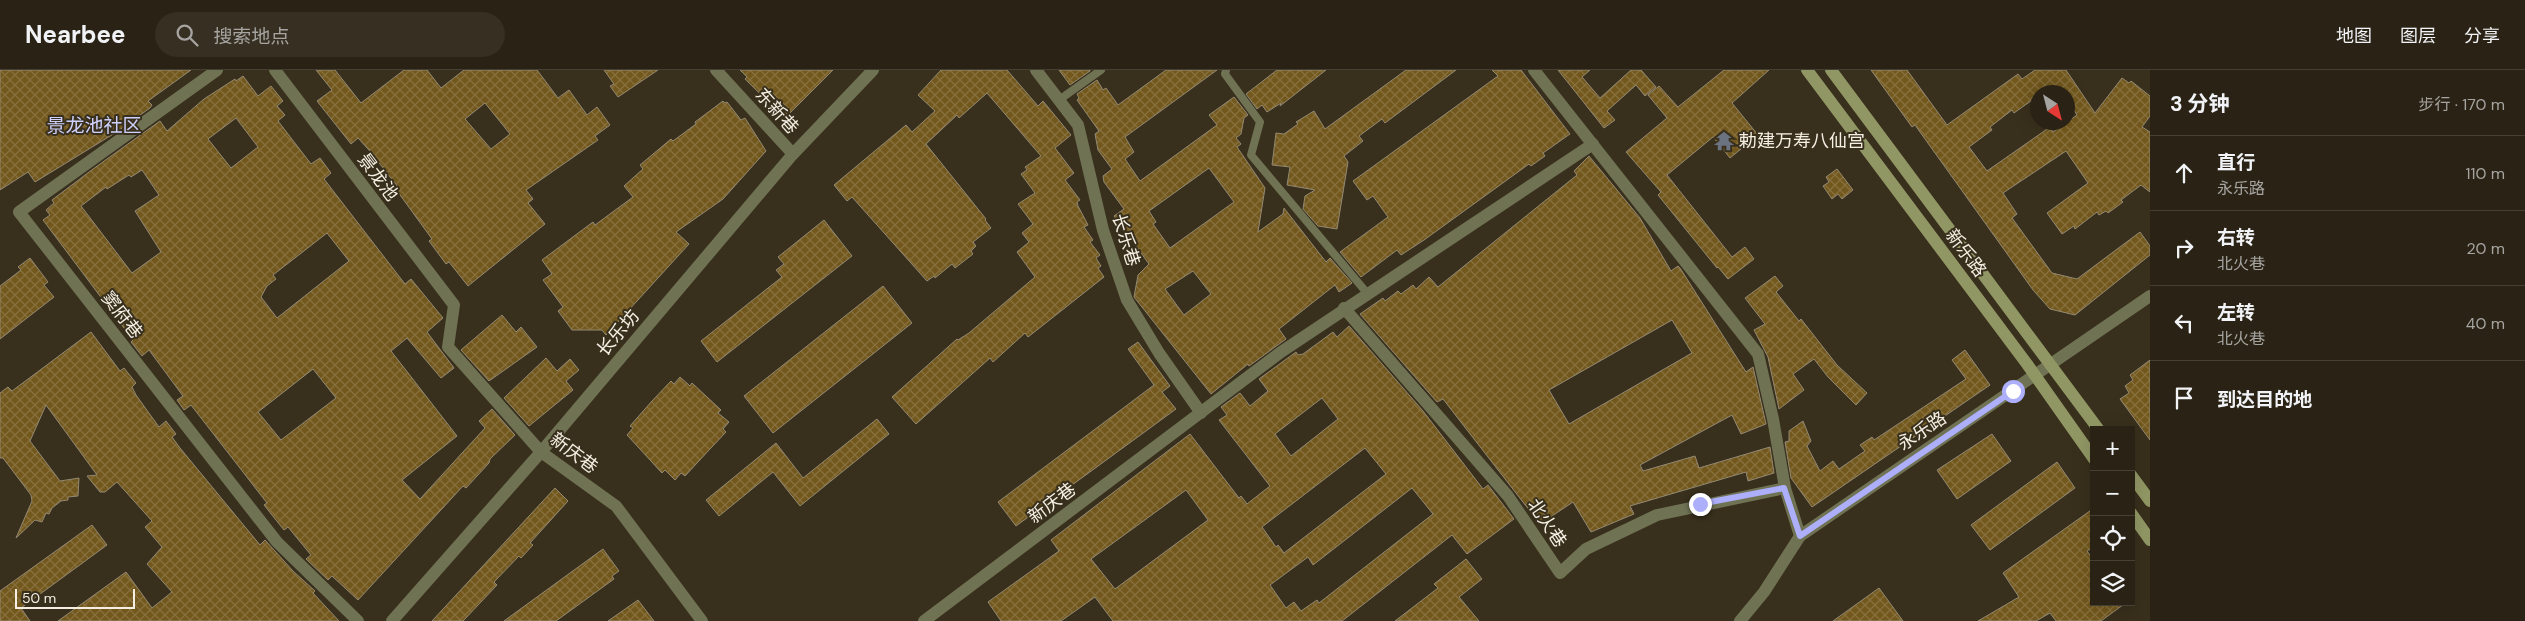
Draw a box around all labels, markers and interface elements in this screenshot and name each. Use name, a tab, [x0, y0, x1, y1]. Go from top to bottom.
search box	[155, 12, 505, 57]
text: Nearbee	[25, 19, 125, 50]
icon: search	[173, 21, 201, 49]
text: 搜索地点	[213, 24, 289, 49]
text: 地图	[2336, 24, 2372, 48]
text: 图层	[2400, 24, 2436, 48]
text: 分享	[2464, 24, 2500, 48]
street label: 东新巷	[750, 83, 804, 139]
north arrow	[2030, 85, 2075, 130]
text: 3 分钟	[2170, 90, 2230, 118]
text: 步行 · 170 m	[2419, 94, 2505, 115]
district label: 景龙池社区	[46, 113, 142, 138]
place label: 勅建万寿八仙宫	[1738, 129, 1865, 153]
temple icon: 勅建万寿八仙宫	[1713, 130, 1735, 152]
street label: 景龙池	[352, 148, 404, 206]
text: 直行	[2217, 150, 2255, 175]
icon: ahead	[2170, 159, 2198, 187]
text: 110 m	[2466, 163, 2505, 184]
text: 永乐路	[2217, 178, 2265, 199]
street label: 长乐巷	[1107, 211, 1145, 269]
street label: 新乐路	[1940, 224, 1992, 282]
text: 右转	[2217, 225, 2255, 250]
icon: right	[2170, 234, 2198, 262]
text: 20 m	[2466, 238, 2505, 259]
text: 北火巷	[2217, 253, 2265, 274]
street label: 窦府巷	[96, 286, 148, 344]
text: 左转	[2217, 300, 2255, 325]
street label: 长乐坊	[591, 305, 645, 361]
icon: left	[2170, 309, 2198, 337]
text: 40 m	[2466, 313, 2505, 334]
text: 北火巷	[2217, 328, 2265, 349]
route start	[2002, 380, 2025, 403]
icon: arrive	[2170, 384, 2198, 412]
text: 到达目的地	[2217, 387, 2312, 412]
street label: 永乐路	[1893, 406, 1951, 456]
map controls	[2090, 426, 2135, 606]
button: +	[2090, 426, 2135, 471]
street label: 新庆巷	[545, 427, 603, 479]
button: −	[2090, 471, 2135, 516]
street label: 新庆巷	[1023, 477, 1081, 529]
route end	[1689, 493, 1712, 516]
street label: 北火巷	[1522, 494, 1572, 552]
button: locate	[2090, 516, 2135, 561]
button: layers	[2090, 561, 2135, 606]
scale bar	[15, 586, 135, 609]
text: 50 m	[22, 589, 56, 607]

